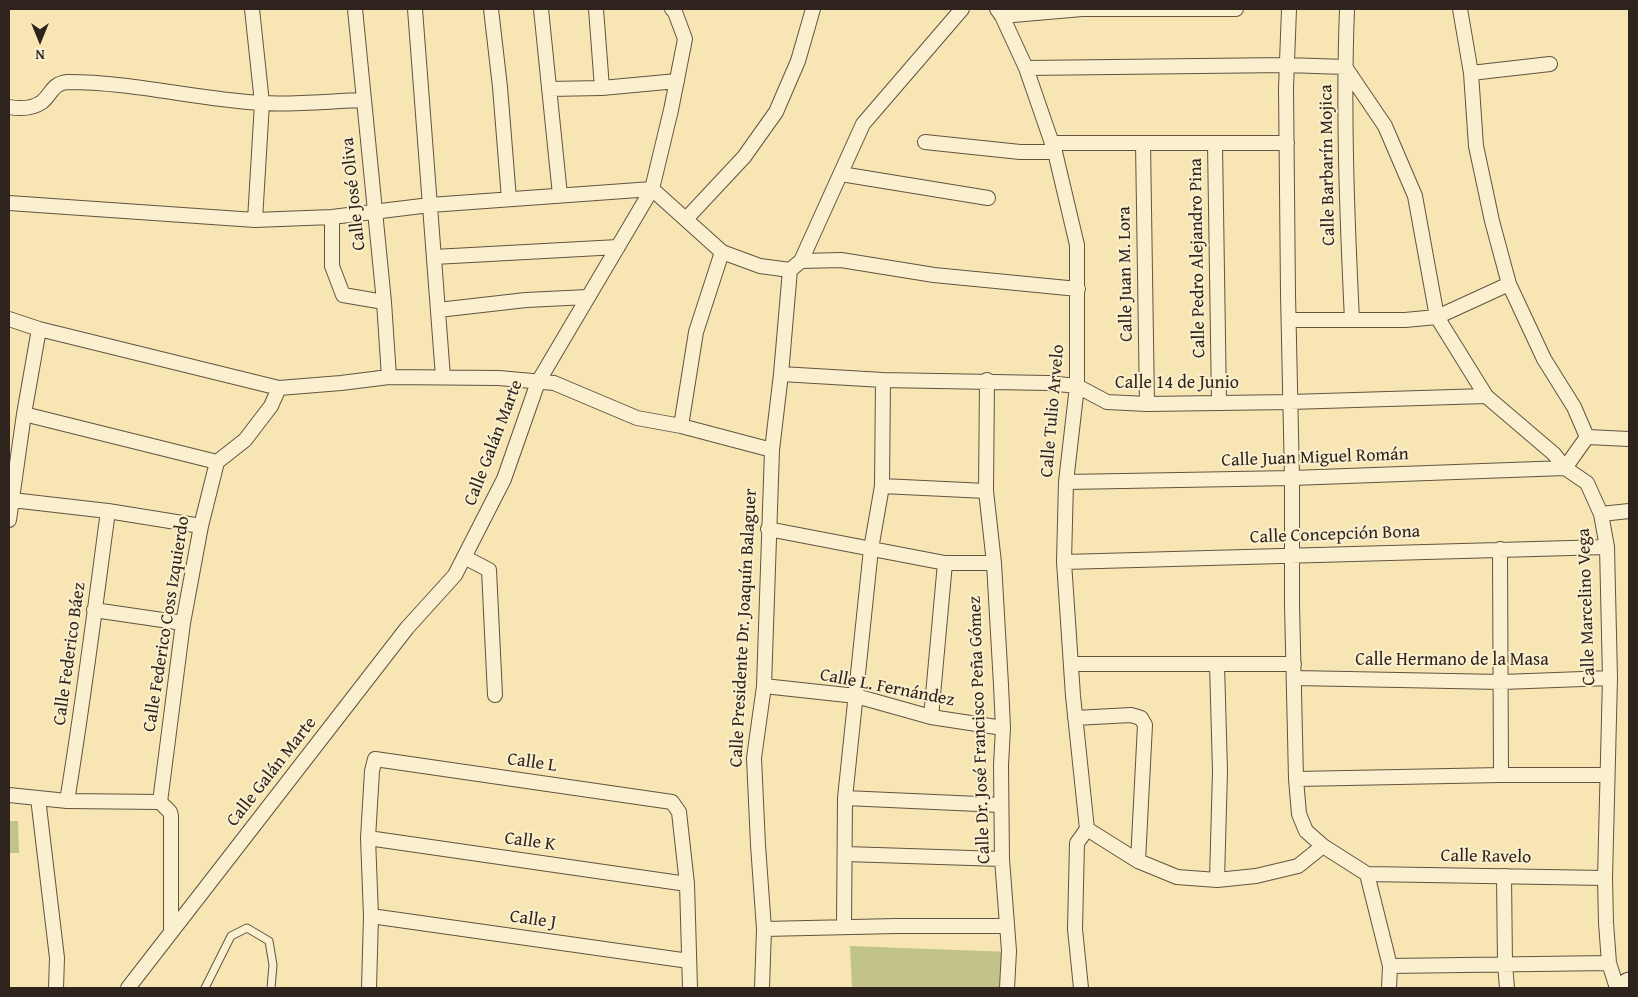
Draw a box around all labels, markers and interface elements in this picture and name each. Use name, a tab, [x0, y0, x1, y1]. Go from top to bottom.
north arrow	[15, 15, 65, 65]
text: N	[35, 45, 45, 65]
street label: Calle Barbarín Mojica	[1316, 84, 1340, 246]
street label: Calle José Oliva	[337, 136, 371, 252]
street label: Calle Pedro Alejandro Pina	[1185, 158, 1211, 358]
street label: Calle Juan M. Lora	[1114, 206, 1138, 342]
street label: Calle Tulio Arvelo	[1036, 344, 1070, 478]
street label: Calle 14 de Junio	[1115, 372, 1239, 394]
street label: Calle Galán Marte	[460, 377, 528, 509]
street label: Calle Juan Miguel Román	[1221, 444, 1409, 472]
street label: Calle Presidente Dr. Joaquín Balaguer	[726, 488, 762, 768]
street label: Calle Federico Coss Izquierdo	[139, 514, 195, 734]
street label: Calle Concepción Bona	[1250, 521, 1420, 549]
street label: Calle Marcelino Vega	[1573, 528, 1601, 686]
street label: Calle Federico Báez	[49, 581, 91, 727]
street label: Calle Dr. José Francisco Peña Gómez	[965, 596, 995, 864]
street label: Calle Hermano de la Masa	[1355, 649, 1549, 671]
street label: Calle L. Fernández	[818, 664, 956, 712]
street label: Calle Galán Marte	[223, 713, 321, 831]
street label: Calle L	[506, 749, 558, 777]
street label: Calle K	[503, 828, 557, 856]
street label: Calle Ravelo	[1441, 845, 1531, 869]
street label: Calle J	[508, 906, 558, 934]

